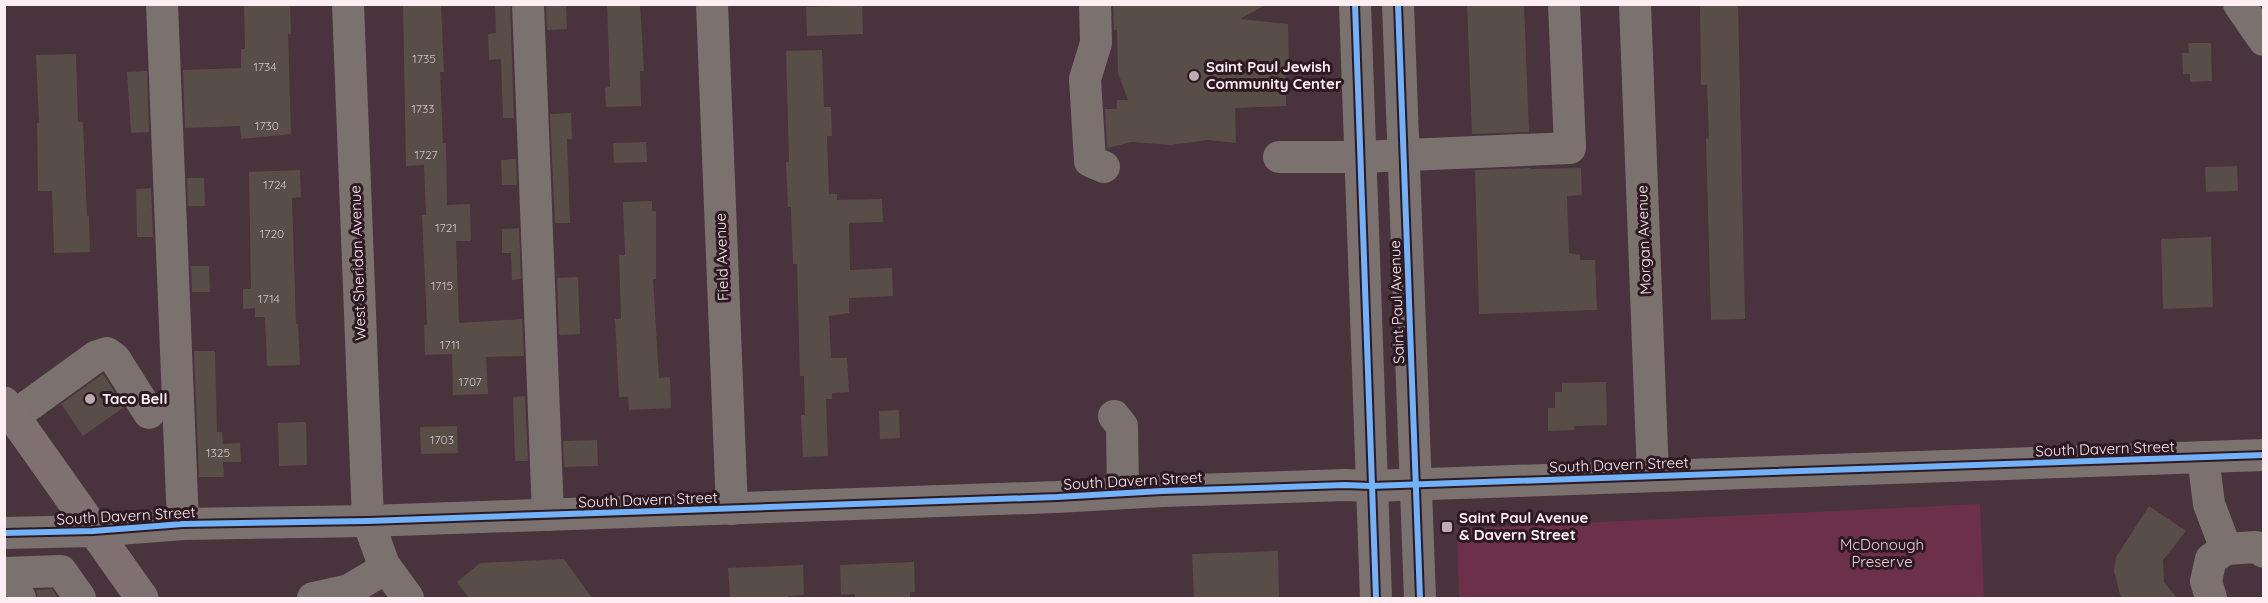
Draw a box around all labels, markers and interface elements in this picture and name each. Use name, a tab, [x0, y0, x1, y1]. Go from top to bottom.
house number: 1735	[412, 51, 436, 66]
place label: Saint Paul Jewish Community Center	[1206, 57, 1342, 93]
house number: 1734	[253, 59, 277, 74]
marker: Saint Paul Jewish Community Center	[1187, 69, 1201, 83]
house number: 1733	[411, 101, 435, 116]
house number: 1730	[255, 118, 279, 133]
house number: 1727	[414, 147, 438, 162]
house number: 1724	[263, 177, 287, 192]
street label: West Sheridan Avenue	[345, 185, 370, 341]
street label: Morgan Avenue	[1632, 185, 1655, 295]
street label: Field Avenue	[710, 213, 733, 301]
house number: 1721	[435, 220, 457, 235]
house number: 1720	[260, 226, 284, 241]
street label: Saint Paul Avenue	[1385, 240, 1408, 364]
house number: 1715	[431, 278, 453, 293]
house number: 1714	[258, 291, 280, 306]
house number: 1711	[440, 337, 460, 352]
house number: 1707	[458, 374, 482, 389]
place label: Taco Bell	[102, 389, 167, 408]
marker: Taco Bell	[83, 392, 97, 406]
house number: 1703	[430, 432, 454, 447]
street label: South Davern Street	[2035, 437, 2175, 460]
house number: 1325	[206, 445, 230, 460]
street label: South Davern Street	[1549, 453, 1689, 476]
street label: South Davern Street	[1063, 467, 1203, 494]
street label: South Davern Street	[578, 488, 718, 511]
street label: South Davern Street	[56, 502, 196, 529]
place label: Saint Paul Avenue & Davern Street	[1459, 508, 1589, 544]
marker: Saint Paul Avenue & Davern Street	[1440, 520, 1454, 534]
park label: McDonough Preserve	[1840, 535, 1924, 571]

